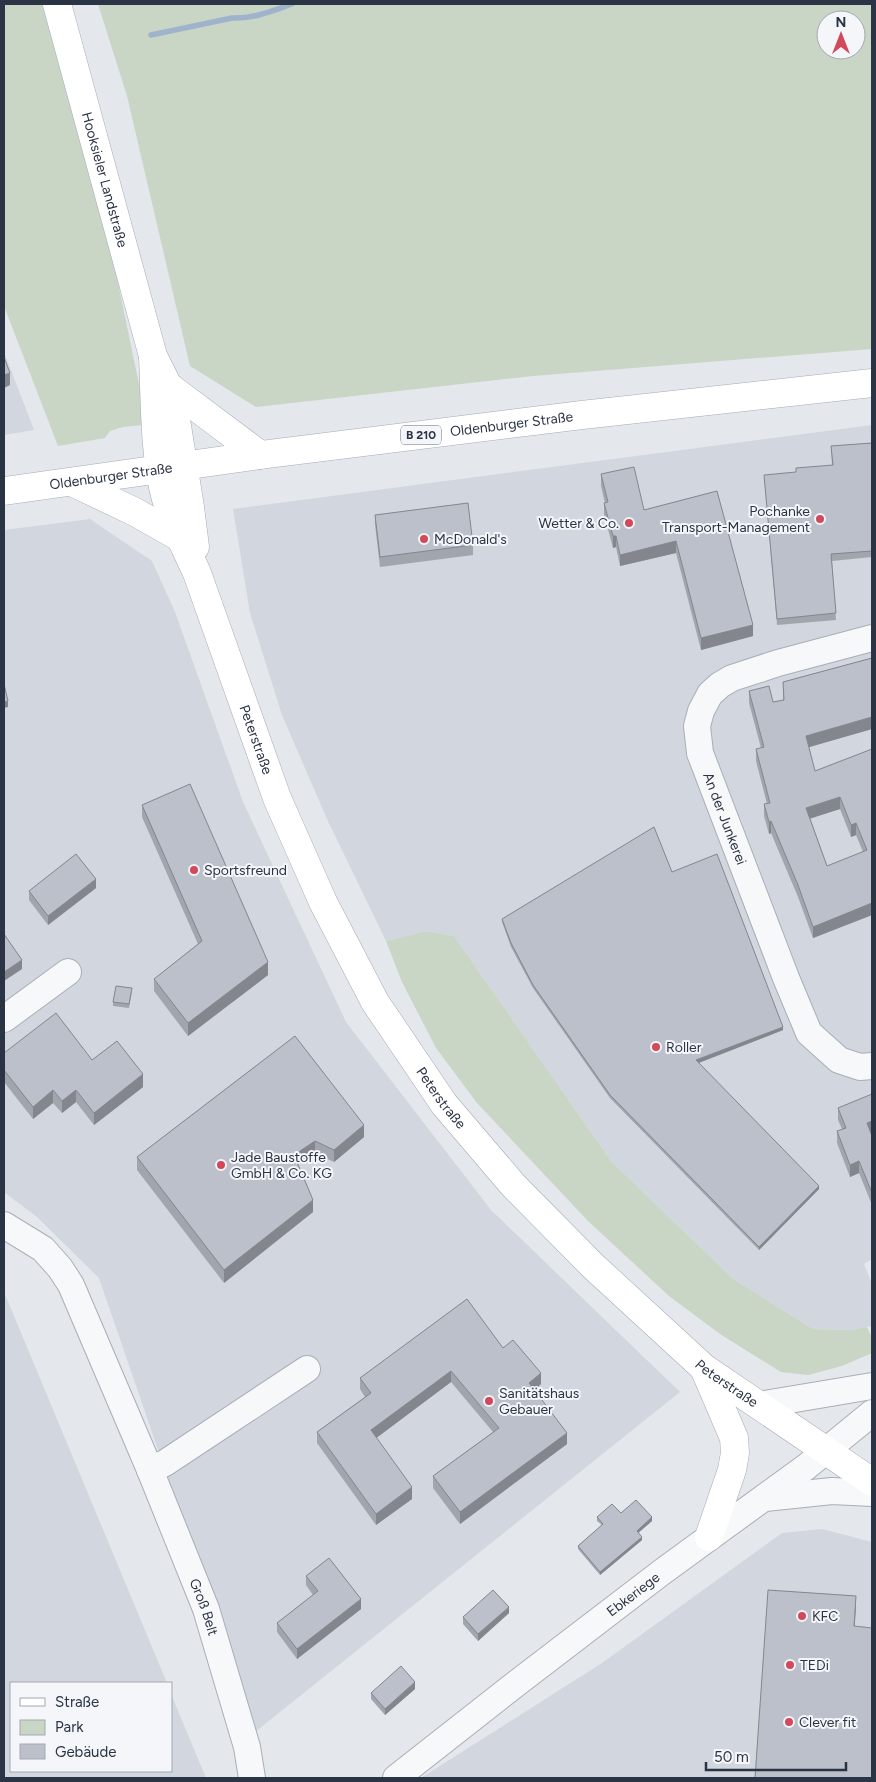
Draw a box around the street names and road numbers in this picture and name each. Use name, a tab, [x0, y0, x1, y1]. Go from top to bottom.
street label: Hooksieler Landstraße	[78, 110, 132, 250]
street label: Oldenburger Straße	[449, 408, 574, 440]
road number: B 210	[401, 426, 441, 444]
street label: Oldenburger Straße	[48, 459, 174, 493]
street label: Peterstraße	[236, 703, 276, 777]
street label: An der Junkerei	[700, 770, 750, 867]
street label: Peterstraße	[413, 1064, 470, 1132]
street label: Peterstraße	[692, 1356, 762, 1411]
street label: Ebkeriege	[603, 1568, 663, 1620]
street label: Groß Belt	[186, 1576, 222, 1637]

